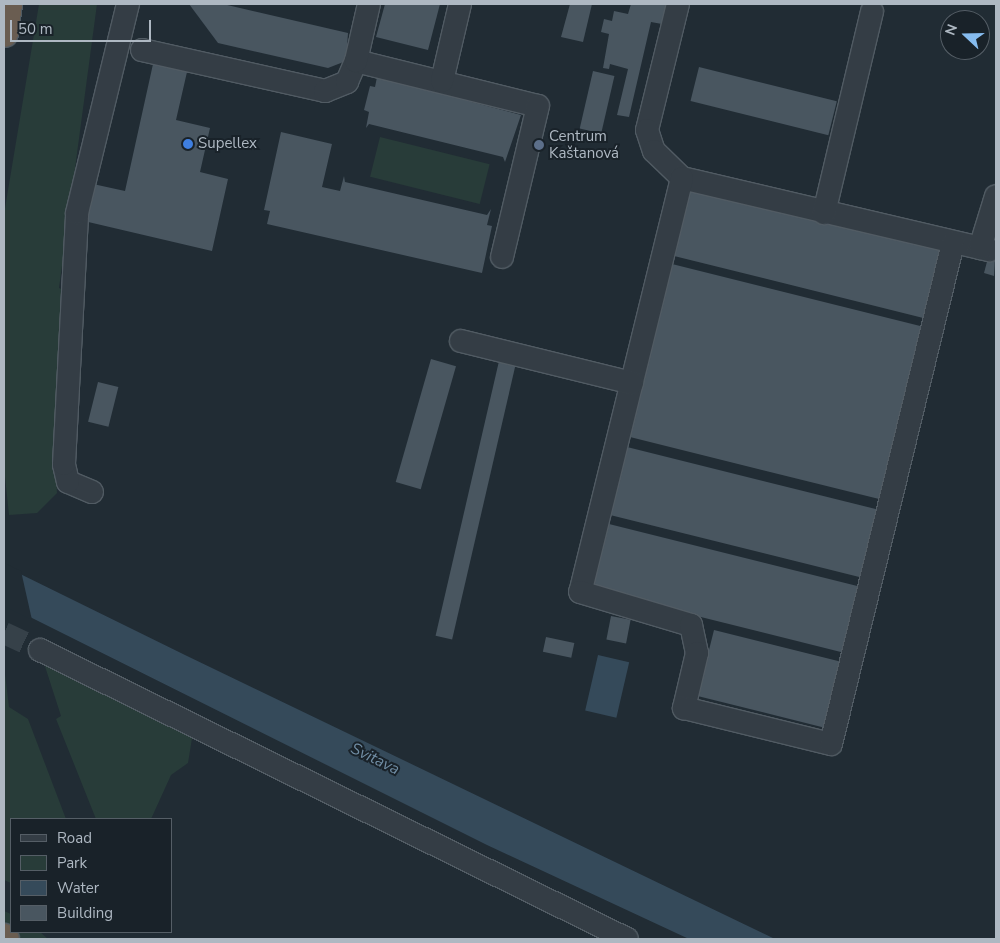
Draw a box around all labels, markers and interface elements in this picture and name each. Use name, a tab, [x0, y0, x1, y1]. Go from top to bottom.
scale bar	[12, 10, 154, 42]
north arrow	[940, 10, 990, 60]
text: 50 m	[18, 19, 53, 39]
text: N	[941, 22, 962, 38]
place label: Centrum Kaštanová	[549, 127, 619, 162]
place label: Supellex	[198, 135, 257, 153]
marker: Supellex	[182, 138, 194, 150]
marker: Centrum Kaštanová	[533, 139, 545, 151]
water label: Svitava	[347, 739, 403, 779]
legend	[10, 818, 172, 933]
text: Road	[57, 828, 92, 848]
text: Park	[57, 853, 87, 873]
text: Water	[57, 878, 99, 898]
text: Building	[57, 903, 113, 923]

